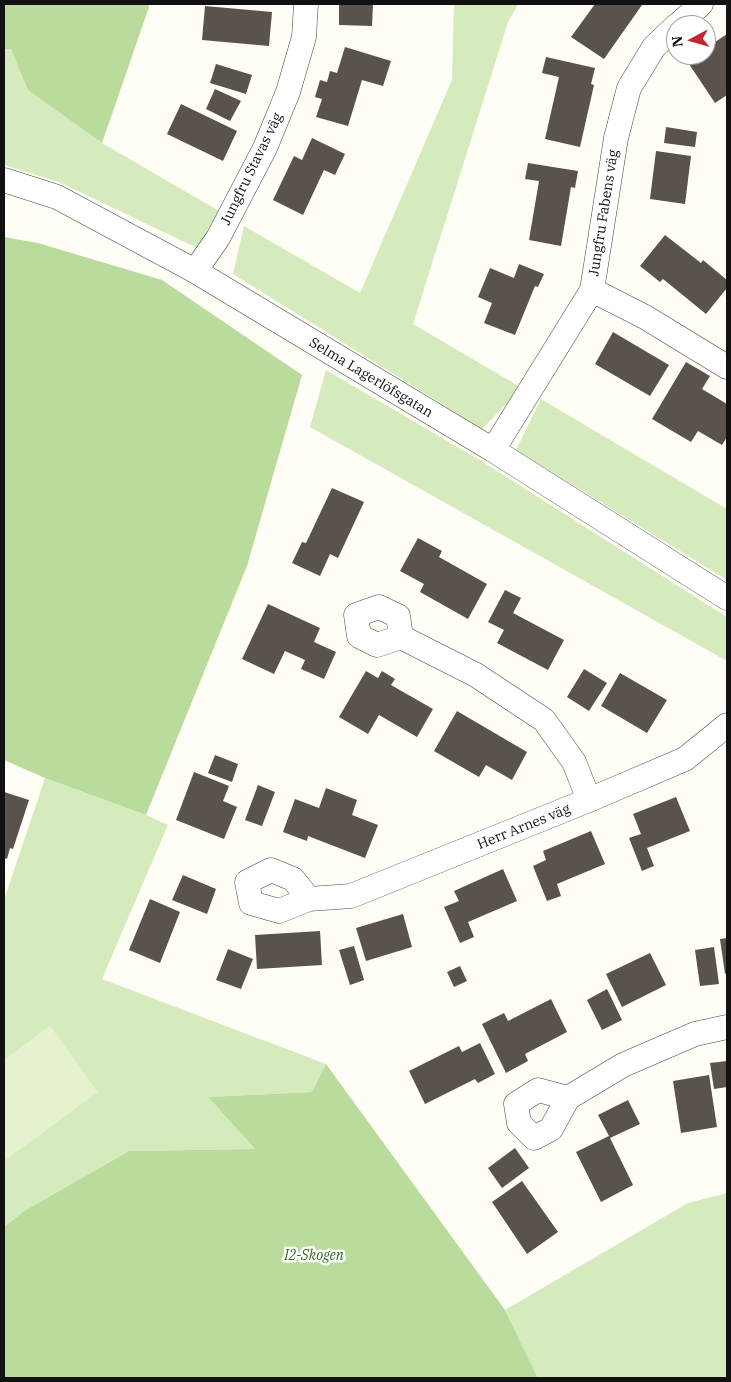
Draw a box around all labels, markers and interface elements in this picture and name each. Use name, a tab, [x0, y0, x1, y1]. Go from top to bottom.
north arrow	[666, 15, 716, 65]
text: N	[668, 35, 687, 48]
street label: Jungfru Stavas väg	[218, 110, 286, 228]
street label: Jungfru Fabens väg	[586, 148, 622, 278]
street label: Selma Lagerlöfsgatan	[306, 334, 436, 422]
street label: Herr Arnes väg	[475, 801, 573, 853]
park label: I2-Skogen	[284, 1248, 344, 1264]

